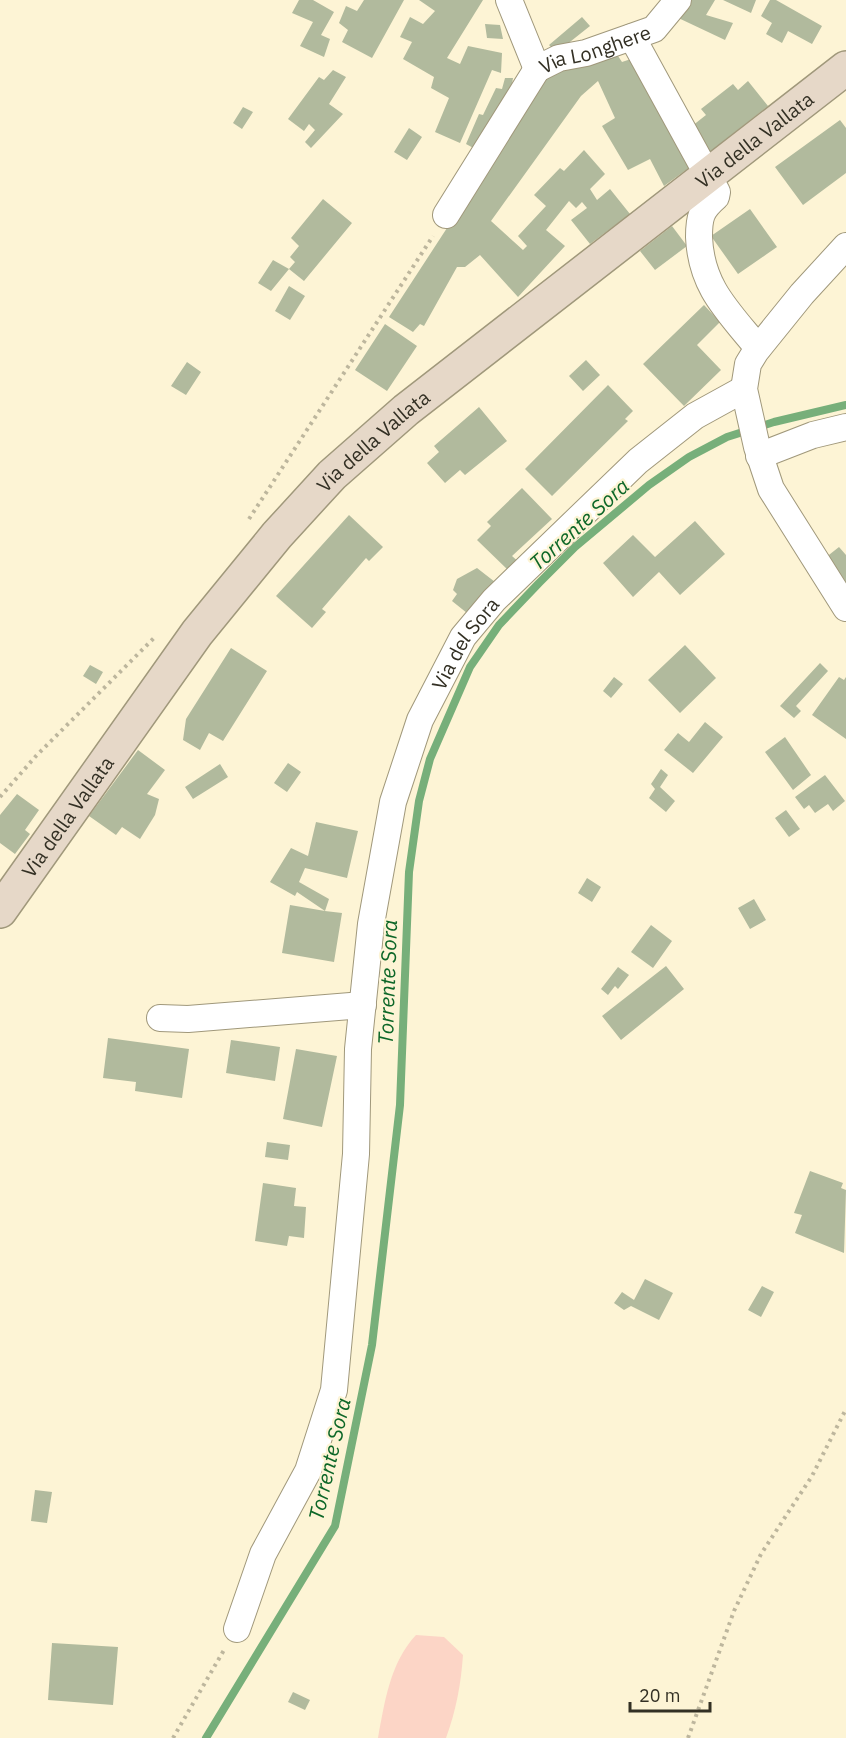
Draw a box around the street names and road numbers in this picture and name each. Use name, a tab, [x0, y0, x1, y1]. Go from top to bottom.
street label: Via Longhere	[534, 18, 654, 80]
street label: Via della Vallata	[689, 85, 819, 194]
street label: Via della Vallata	[310, 383, 435, 497]
street label: Via del Sora	[425, 591, 505, 694]
street label: Via della Vallata	[15, 750, 120, 882]

